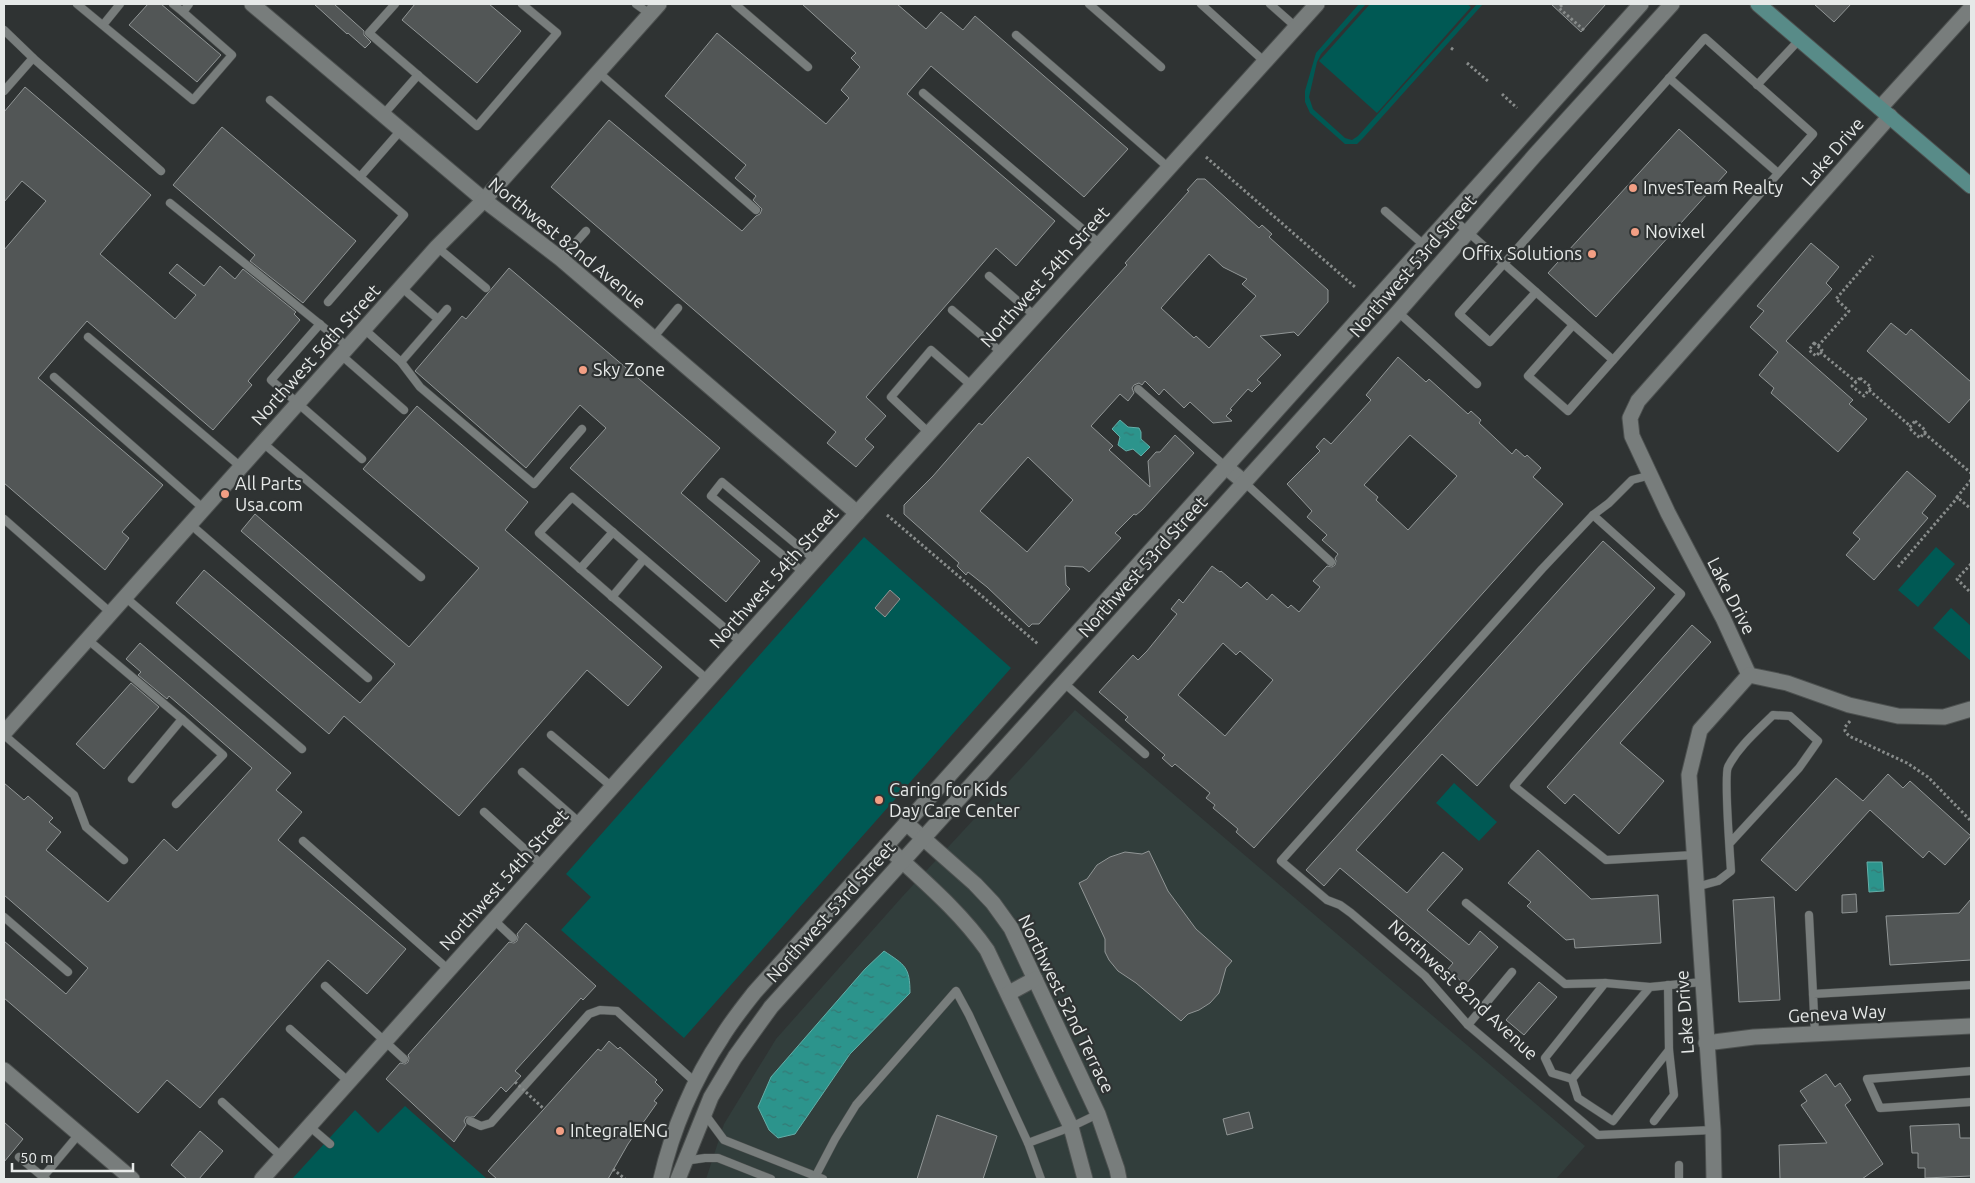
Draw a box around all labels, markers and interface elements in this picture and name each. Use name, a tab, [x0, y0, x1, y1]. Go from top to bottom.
street label: Lake Drive	[1797, 113, 1867, 190]
street label: Northwest 82nd Avenue	[485, 173, 650, 312]
place label: InvesTeam Realty	[1643, 177, 1784, 197]
marker: InvesTeam Realty	[1627, 182, 1639, 194]
street label: Northwest 53rd Street	[1345, 190, 1480, 341]
street label: Northwest 54th Street	[976, 202, 1113, 351]
place label: Novixel	[1645, 221, 1705, 241]
marker: Novixel	[1629, 226, 1641, 238]
place label: Offix Solutions	[1462, 243, 1582, 263]
marker: Offix Solutions	[1586, 248, 1598, 260]
street label: Northwest 56th Street	[247, 280, 384, 429]
place label: Sky Zone	[593, 359, 665, 379]
marker: Sky Zone	[577, 364, 589, 376]
place label: All Parts Usa.com	[235, 473, 303, 514]
marker: All Parts Usa.com	[219, 488, 231, 500]
street label: Northwest 53rd Street	[1074, 492, 1211, 641]
street label: Northwest 54th Street	[705, 503, 842, 652]
street label: Lake Drive	[1704, 554, 1760, 637]
place label: Caring for Kids Day Care Center	[889, 779, 1020, 820]
marker: Caring for Kids Day Care Center	[873, 794, 885, 806]
street label: Northwest 54th Street	[435, 805, 572, 954]
street label: Northwest 53rd Street	[762, 837, 899, 986]
street label: Northwest 52nd Terrace	[1015, 911, 1119, 1096]
street label: Northwest 82nd Avenue	[1385, 915, 1542, 1064]
street label: Lake Drive	[1671, 970, 1697, 1055]
street label: Geneva Way	[1787, 1000, 1887, 1026]
place label: IntegralENG	[570, 1120, 668, 1140]
marker: IntegralENG	[554, 1125, 566, 1137]
scale bar	[12, 1140, 134, 1172]
text: 50 m	[20, 1149, 53, 1166]

